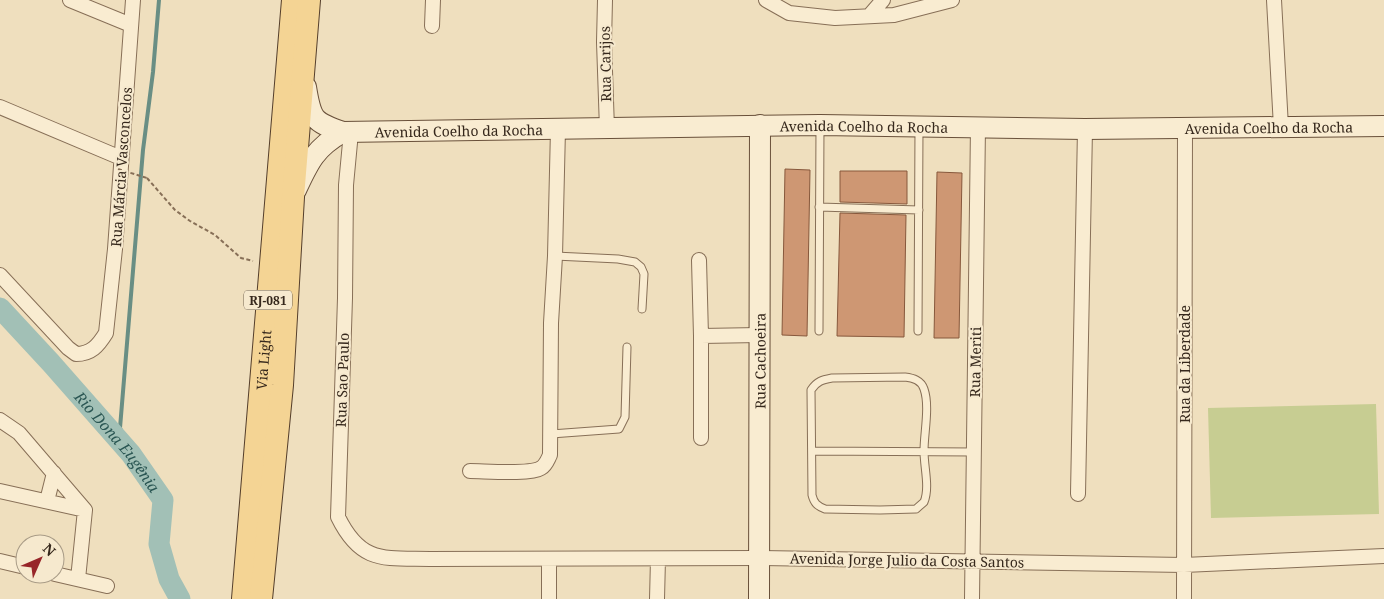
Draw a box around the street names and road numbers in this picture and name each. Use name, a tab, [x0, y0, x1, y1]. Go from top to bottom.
street label: Rua Carijos	[595, 26, 615, 102]
street label: Rua Márcia Vasconcelos	[106, 87, 136, 247]
street label: Avenida Coelho da Rocha	[779, 115, 948, 136]
street label: Avenida Coelho da Rocha	[1184, 117, 1353, 138]
street label: Avenida Coelho da Rocha	[375, 120, 543, 141]
road number: RJ-081	[244, 290, 292, 310]
street label: Rua da Liberdade	[1175, 305, 1194, 423]
street label: Rua Cachoeira	[750, 313, 769, 409]
street label: Rua Meriti	[965, 326, 985, 398]
street label: Via Light	[251, 329, 275, 391]
street label: Rua Sao Paulo	[331, 332, 353, 428]
street label: Avenida Jorge Julio da Costa Santos	[790, 548, 1024, 572]

